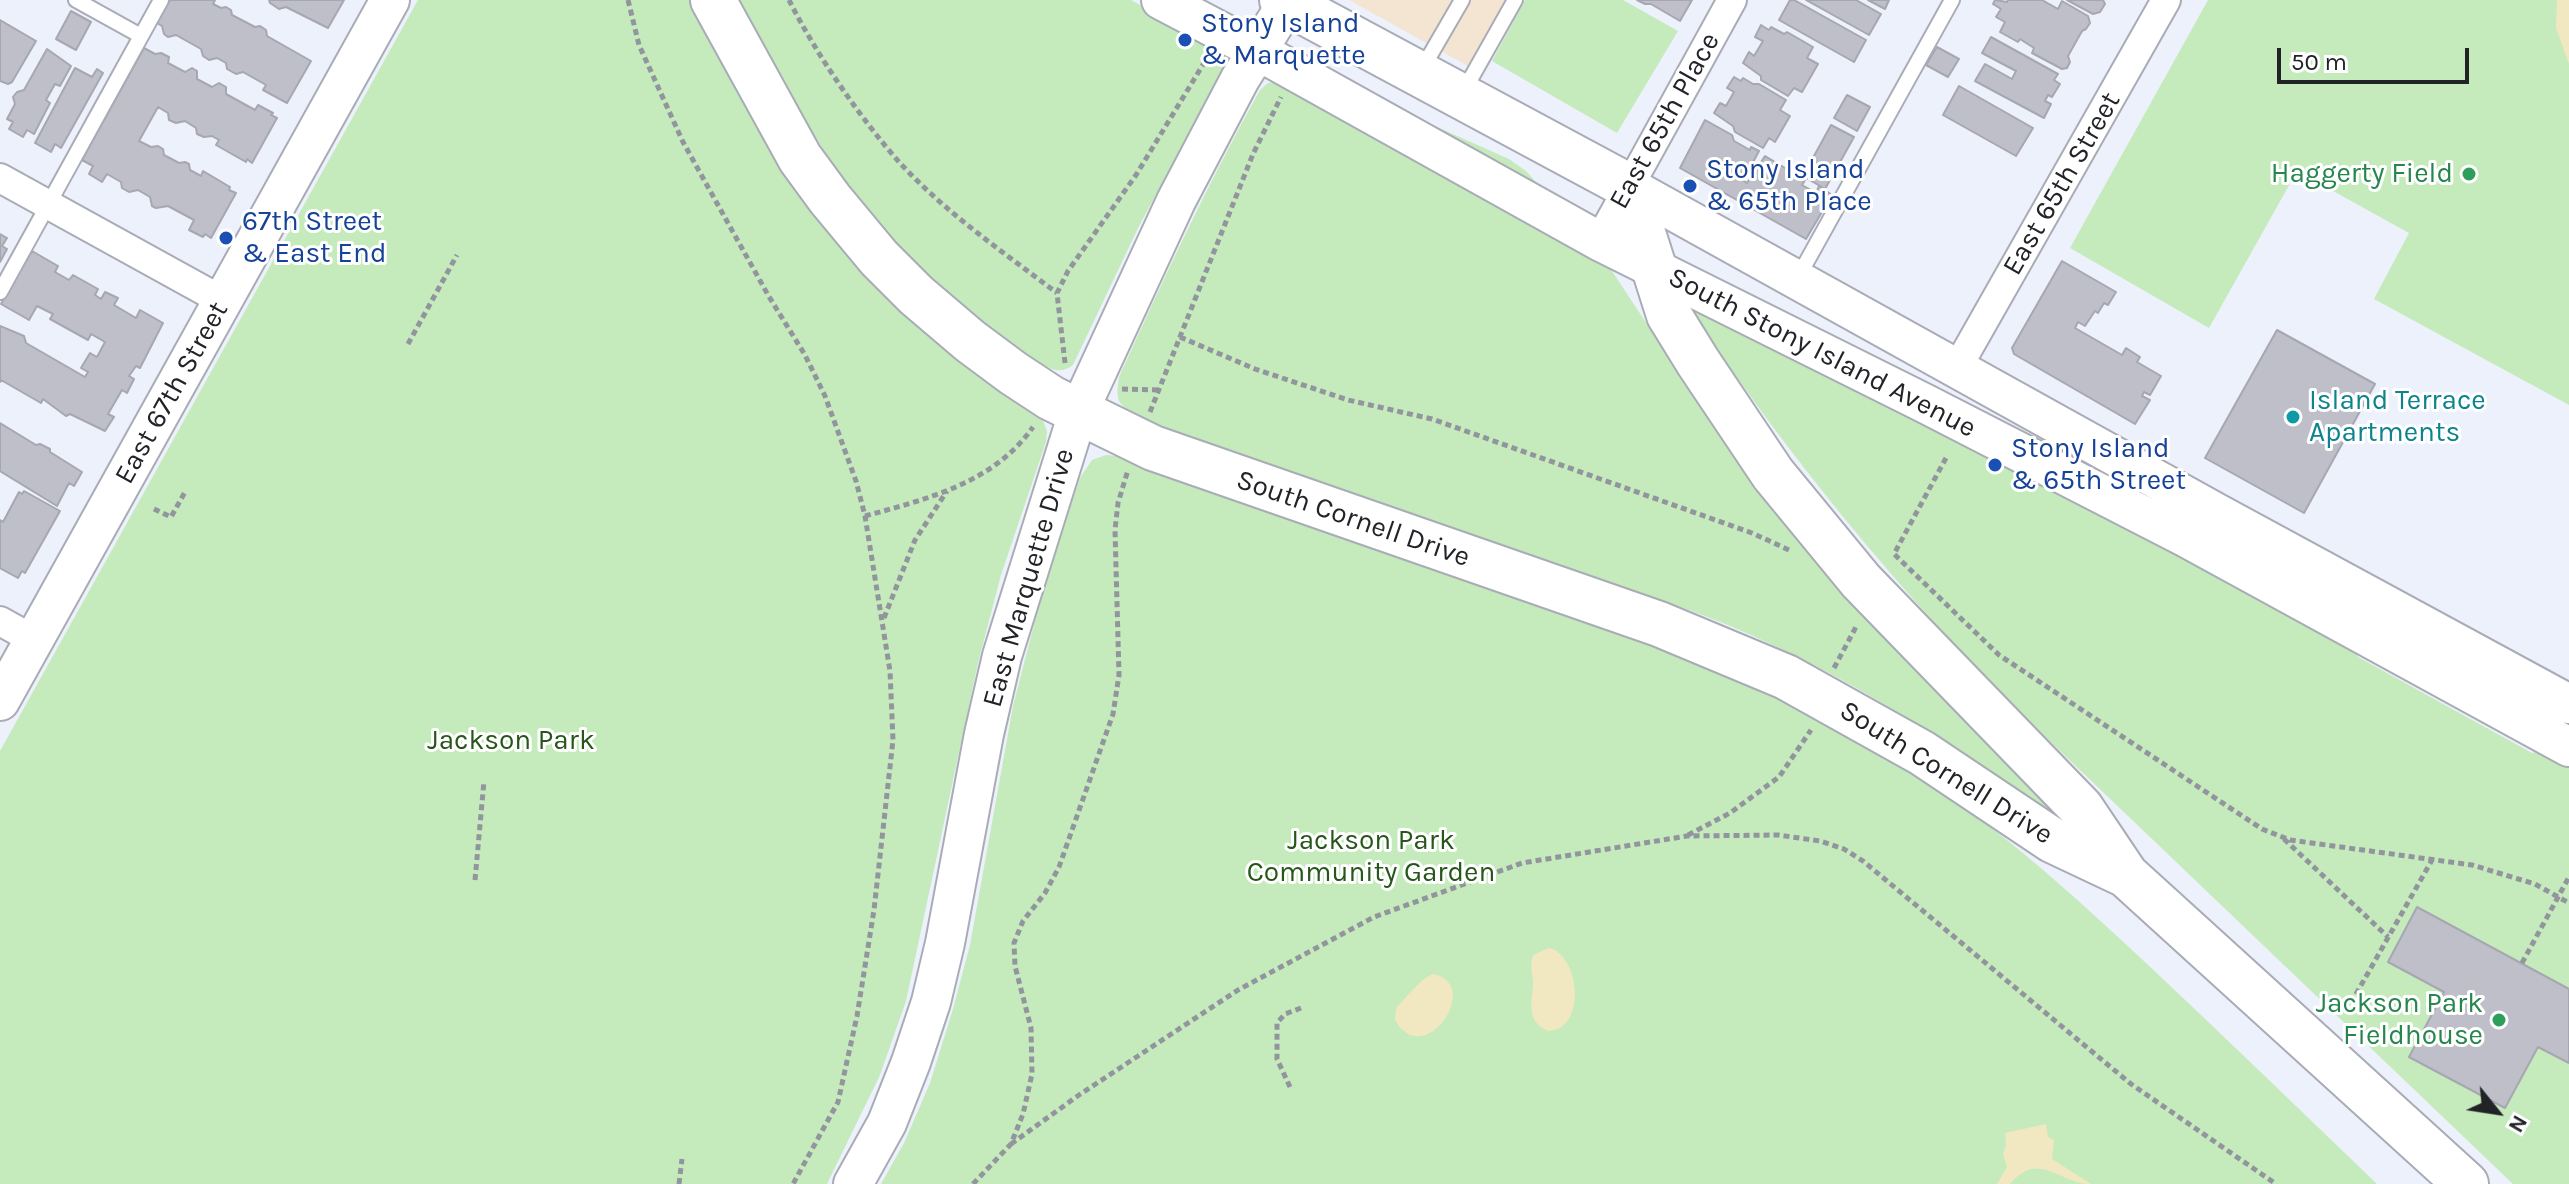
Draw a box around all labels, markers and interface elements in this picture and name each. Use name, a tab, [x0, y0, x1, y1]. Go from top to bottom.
place label: Stony Island & Marquette	[1201, 7, 1366, 73]
street label: East 65th Place	[1603, 27, 1727, 215]
marker: Stony Island & Marquette	[1176, 31, 1194, 49]
scale bar	[2281, 32, 2473, 82]
text: 50 m	[2291, 48, 2347, 76]
street label: East 65th Street	[1996, 86, 2128, 282]
place label: Stony Island & 65th Place	[1706, 153, 1872, 219]
place label: Haggerty Field	[2271, 157, 2453, 191]
marker: Haggerty Field	[2460, 165, 2478, 183]
marker: Stony Island & 65th Place	[1681, 177, 1699, 195]
place label: 67th Street & East End	[242, 205, 387, 271]
marker: 67th Street & East End	[217, 229, 235, 247]
street label: South Stony Island Avenue	[1663, 261, 1981, 445]
street label: East 67th Street	[108, 296, 236, 490]
place label: Island Terrace Apartments	[2309, 384, 2486, 450]
marker: Island Terrace Apartments	[2284, 408, 2302, 426]
place label: Stony Island & 65th Street	[2011, 432, 2186, 498]
street label: East Marquette Drive	[976, 445, 1082, 711]
marker: Stony Island & 65th Street	[1986, 456, 2004, 474]
street label: South Cornell Drive	[1232, 463, 1474, 575]
street label: South Cornell Drive	[1833, 694, 2059, 852]
park label: Jackson Park	[427, 724, 595, 758]
park label: Jackson Park Community Garden	[1247, 824, 1495, 890]
place label: Jackson Park Fieldhouse	[2316, 987, 2483, 1053]
marker: Jackson Park Fieldhouse	[2490, 1011, 2508, 1029]
north arrow	[2457, 1072, 2537, 1152]
text: N	[2503, 1111, 2533, 1137]

